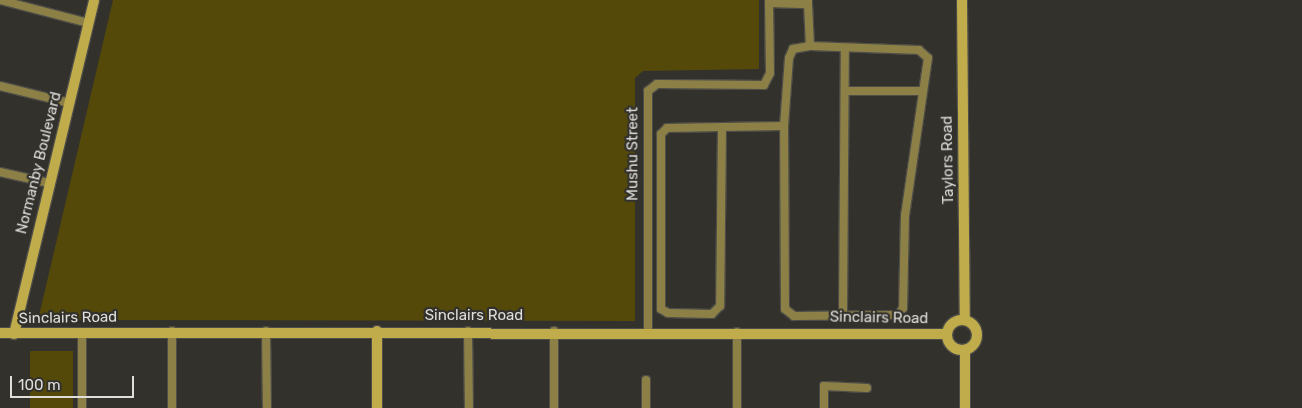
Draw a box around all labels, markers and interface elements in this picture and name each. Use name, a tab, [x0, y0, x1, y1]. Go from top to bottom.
street label: Normanby Boulevard	[13, 90, 65, 236]
street label: Mushu Street	[624, 107, 642, 201]
street label: Taylors Road	[938, 116, 958, 204]
street label: Sinclairs Road	[425, 307, 523, 325]
street label: Sinclairs Road	[19, 308, 117, 328]
street label: Sinclairs Road	[830, 308, 928, 328]
scale bar	[12, 366, 136, 398]
text: 100 m	[18, 376, 60, 394]

